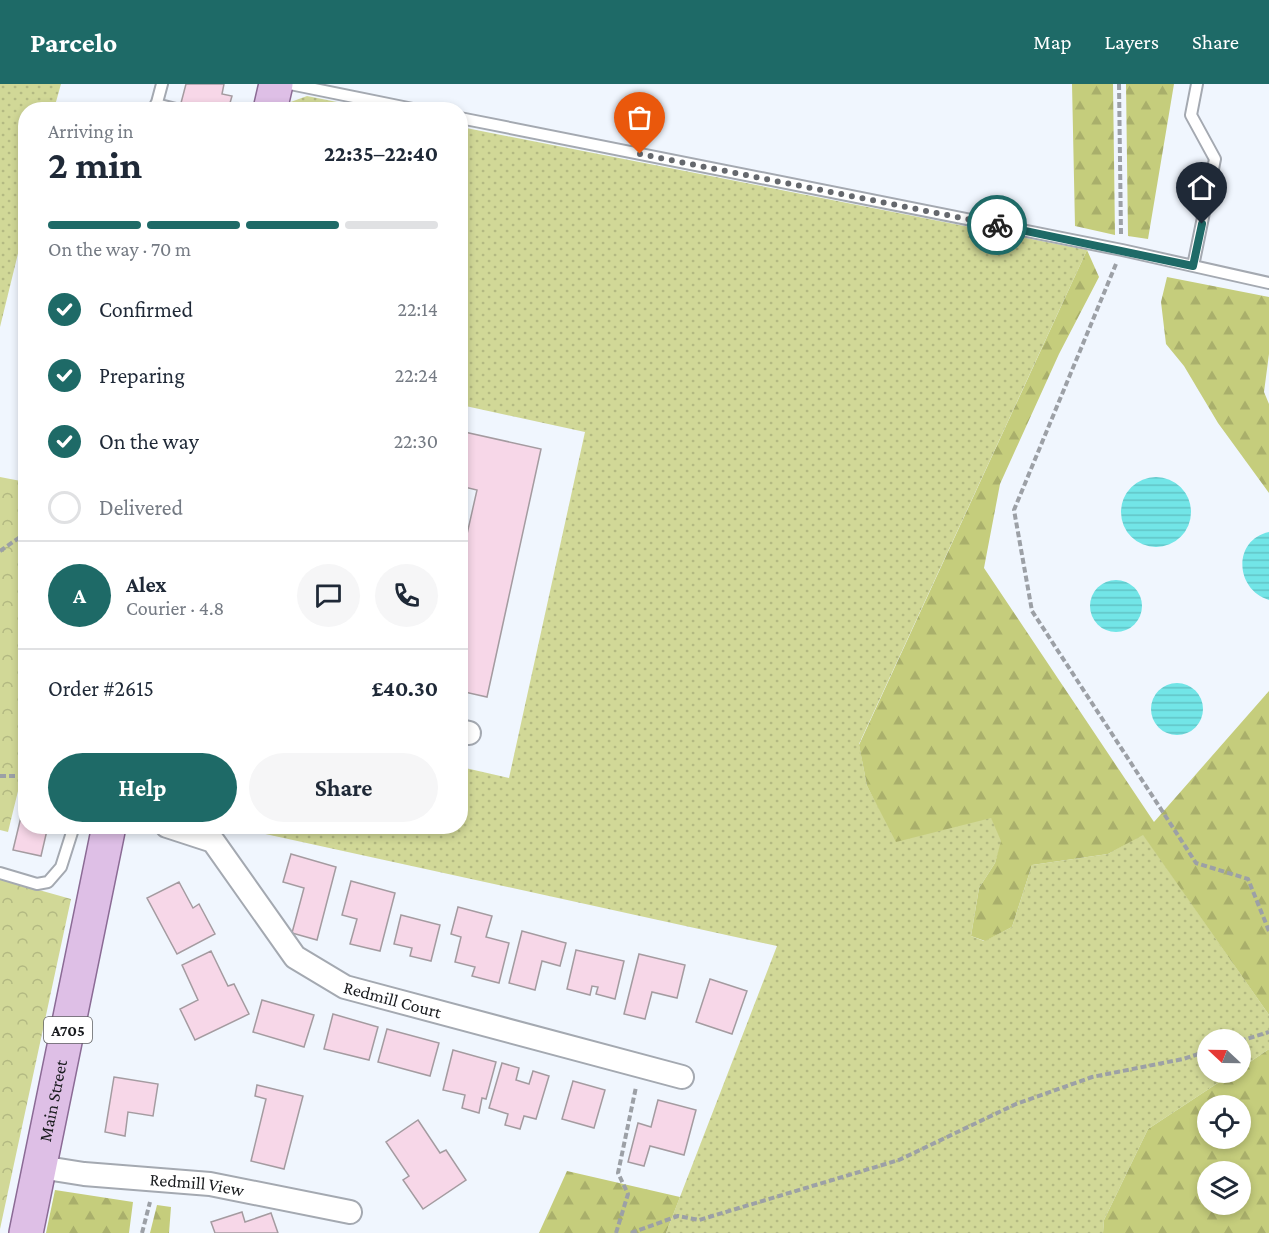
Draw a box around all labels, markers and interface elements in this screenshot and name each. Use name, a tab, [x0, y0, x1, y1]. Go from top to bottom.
text: Parcelo	[30, 27, 117, 58]
text: Map	[1033, 30, 1072, 54]
text: Layers	[1105, 30, 1159, 54]
text: Share	[1192, 30, 1239, 54]
pin	[614, 92, 665, 154]
icon: bag	[623, 101, 656, 134]
text: Arriving in	[48, 120, 133, 142]
text: 22:35–22:40	[324, 141, 438, 166]
text: 2 min	[48, 143, 142, 186]
pin	[1176, 162, 1227, 224]
icon: home	[1185, 171, 1218, 204]
courier	[967, 195, 1027, 255]
icon: bike	[981, 209, 1014, 242]
text: On the way · 70 m	[48, 238, 191, 260]
icon: check	[48, 293, 81, 326]
text: Confirmed	[99, 297, 193, 322]
text: 22:14	[398, 298, 438, 320]
icon: check	[48, 359, 81, 392]
text: Preparing	[99, 363, 185, 388]
text: 22:24	[395, 364, 438, 386]
icon: check	[48, 425, 81, 458]
text: On the way	[99, 429, 199, 454]
text: 22:30	[394, 430, 438, 452]
text: Delivered	[99, 495, 183, 520]
button: chat	[297, 564, 360, 627]
button: phone	[375, 564, 438, 627]
text: Alex	[126, 572, 167, 597]
text: A	[73, 583, 86, 608]
text: Courier · 4.8	[126, 597, 224, 619]
text: Order #2615	[48, 676, 154, 701]
text: £40.30	[371, 676, 438, 701]
button: Help	[48, 753, 237, 822]
button: Share	[249, 753, 438, 822]
street label: Redmill Court	[341, 977, 445, 1023]
road number: A705	[44, 1017, 92, 1043]
north arrow	[1197, 1029, 1251, 1083]
map controls	[1197, 1029, 1251, 1215]
street label: Main Street	[35, 1057, 71, 1144]
button: locate	[1197, 1095, 1251, 1149]
button: layers	[1197, 1161, 1251, 1215]
street label: Redmill View	[149, 1169, 247, 1201]

